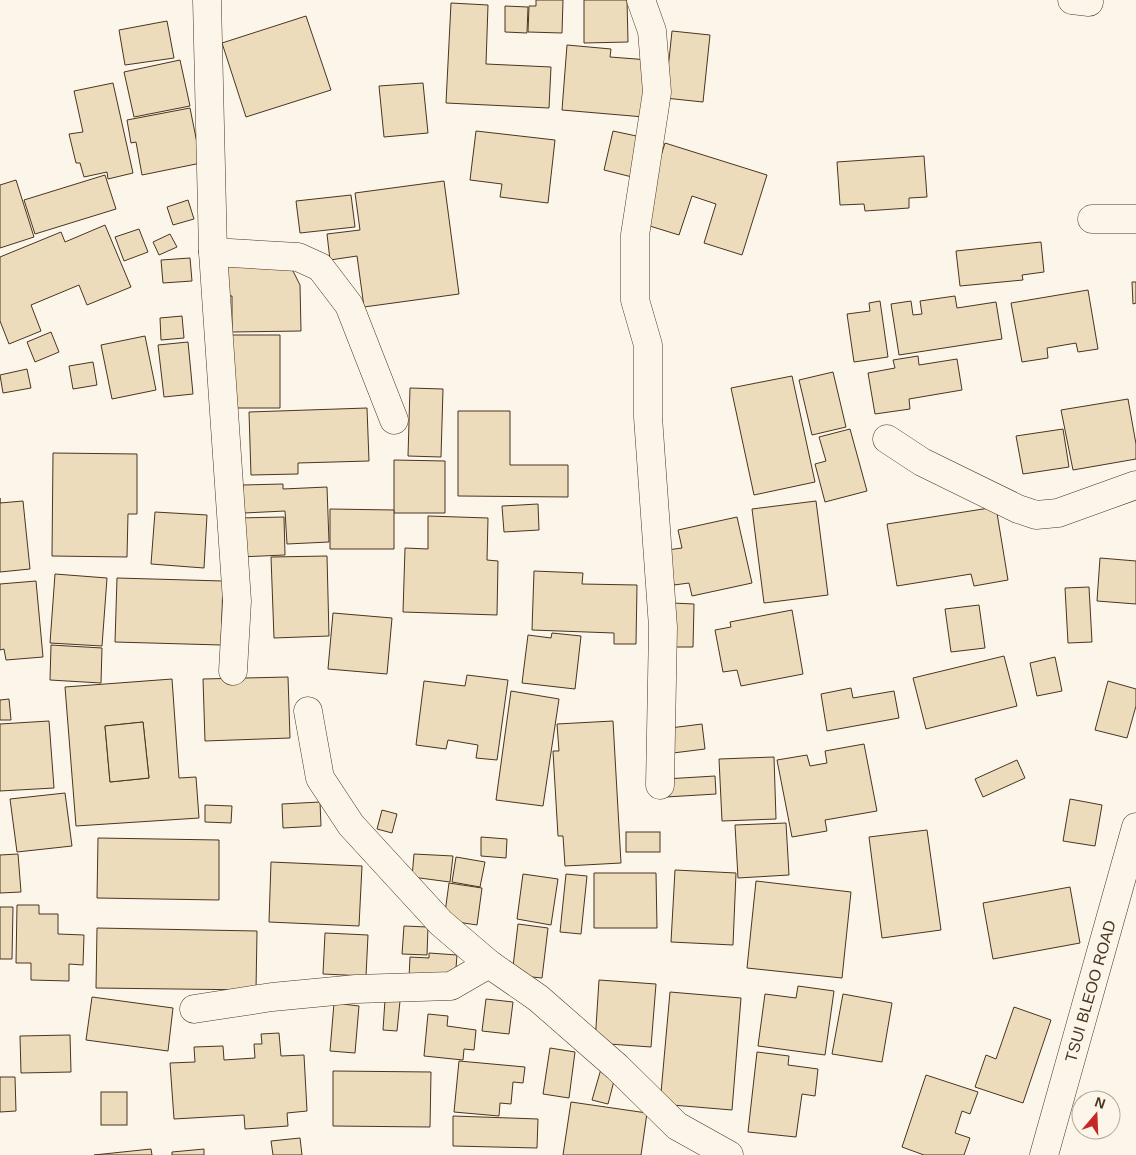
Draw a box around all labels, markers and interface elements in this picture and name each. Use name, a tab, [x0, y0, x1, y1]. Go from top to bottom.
street label: TSUI BLEOO ROAD	[1062, 918, 1119, 1064]
north arrow	[1071, 1090, 1121, 1140]
text: N	[1093, 1093, 1108, 1112]

